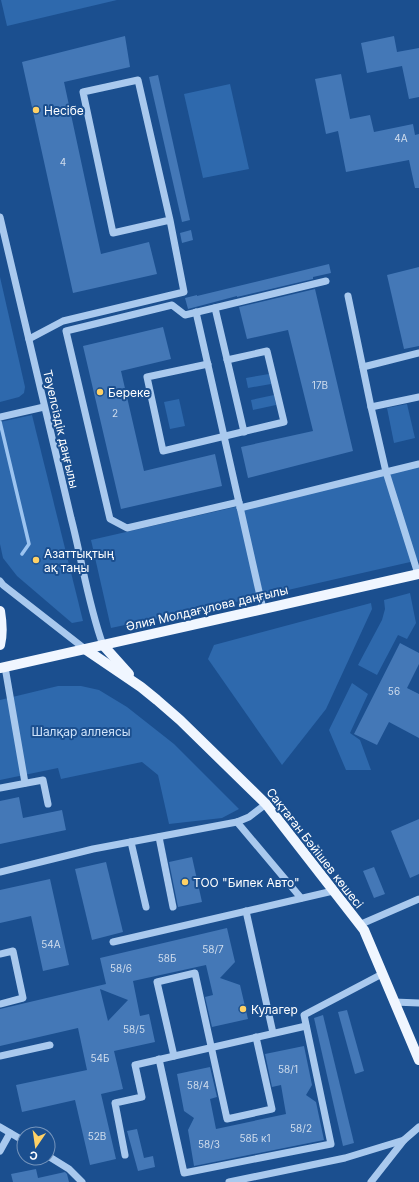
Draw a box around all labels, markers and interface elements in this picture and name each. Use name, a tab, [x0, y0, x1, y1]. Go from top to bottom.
place label: Несiбе	[44, 103, 84, 118]
marker: Несiбе	[31, 105, 41, 115]
house number: 4А	[394, 132, 408, 144]
house number: 4	[60, 156, 66, 168]
street label: Тәуелсіздік даңғылы	[40, 368, 82, 490]
house number: 17В	[312, 379, 328, 391]
place label: Береке	[108, 385, 150, 400]
marker: Береке	[95, 387, 105, 397]
house number: 2	[112, 407, 118, 419]
place label: Азаттықтың ақ таңы	[44, 546, 115, 575]
marker: Азаттықтың ақ таңы	[31, 555, 41, 565]
street label: Әлия Молдағұлова даңғылы	[124, 582, 290, 634]
house number: 56	[388, 685, 400, 697]
park label: Шалқар аллеясы	[31, 724, 131, 739]
street label: Сақтаған Бәйішев көшесі	[263, 785, 367, 911]
place label: ТОО "Бипек Авто"	[193, 875, 300, 890]
marker: ТОО "Бипек Авто"	[180, 877, 190, 887]
house number: 54А	[41, 938, 61, 950]
house number: 58/7	[202, 943, 224, 955]
house number: 58Б	[158, 952, 176, 964]
house number: 58/6	[110, 962, 132, 974]
place label: Кулагер	[251, 1002, 298, 1017]
marker: Кулагер	[238, 1004, 248, 1014]
house number: 58/5	[123, 1023, 145, 1035]
house number: 54Б	[91, 1052, 110, 1064]
house number: 58/1	[278, 1063, 298, 1075]
house number: 58/4	[187, 1079, 209, 1091]
house number: 58/2	[290, 1122, 312, 1134]
north arrow	[16, 1126, 56, 1166]
house number: 52В	[88, 1130, 106, 1142]
house number: 58Б к1	[239, 1132, 271, 1144]
house number: 58/3	[198, 1138, 220, 1150]
text: С	[28, 1148, 39, 1163]

